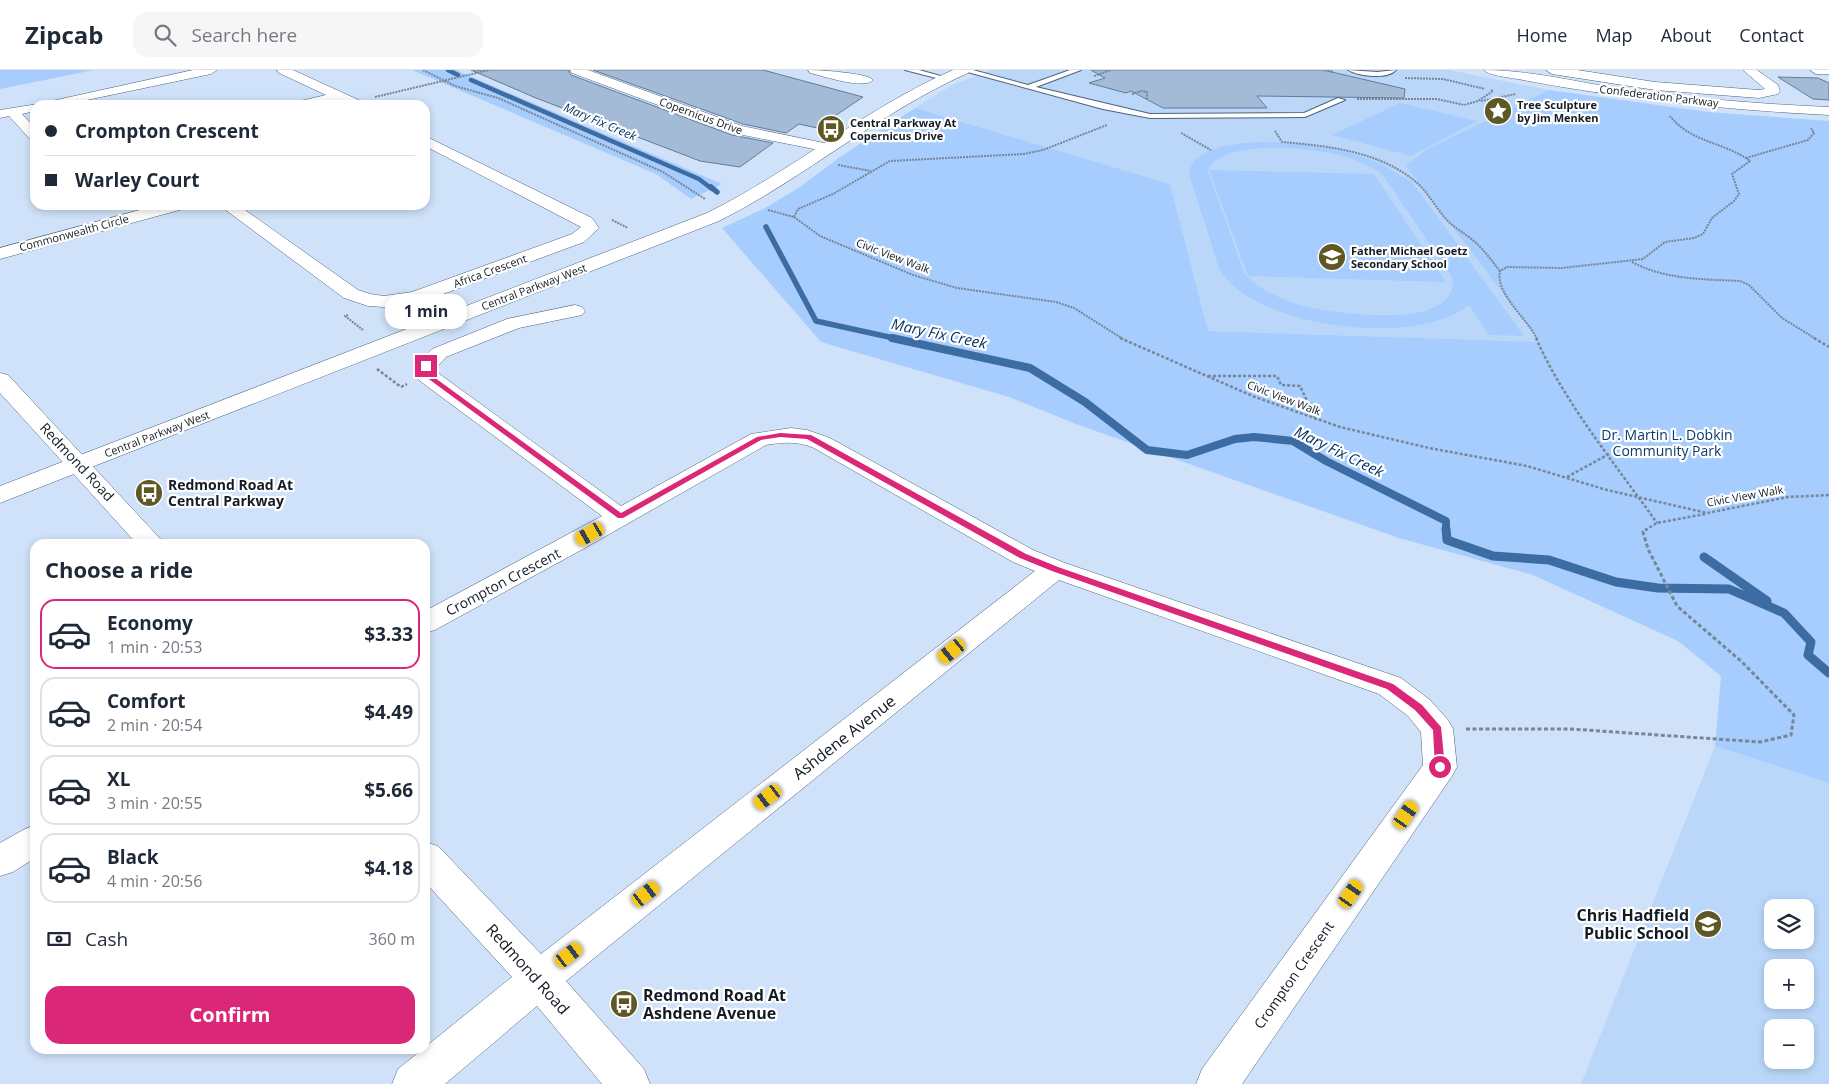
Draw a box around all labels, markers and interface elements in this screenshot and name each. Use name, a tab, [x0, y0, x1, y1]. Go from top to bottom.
search box	[133, 12, 483, 57]
text: Zipcab	[25, 18, 103, 51]
icon: search	[151, 21, 179, 49]
text: Search here	[191, 22, 297, 48]
text: Home	[1517, 23, 1567, 47]
text: Map	[1595, 23, 1633, 47]
text: About	[1661, 23, 1711, 47]
text: Contact	[1739, 23, 1804, 47]
street label: Confederation Parkway	[1599, 81, 1720, 110]
street label: Copernicus Drive	[657, 94, 745, 138]
place icon: Tree Sculpture by Jim Menken	[1483, 96, 1513, 126]
place label: Tree Sculpture by Jim Menken	[1517, 97, 1598, 125]
water label: Mary Fix Creek	[561, 99, 640, 145]
bus stop icon: Central Parkway At Copernicus Drive	[816, 114, 846, 144]
place label: Central Parkway At Copernicus Drive	[850, 115, 956, 143]
text: Crompton Crescent	[75, 118, 259, 144]
text: Warley Court	[75, 167, 199, 193]
street label: Commonwealth Circle	[17, 211, 130, 254]
street label: Civic View Walk	[854, 235, 932, 277]
school or university icon: Father Michael Goetz Secondary School	[1317, 242, 1347, 272]
place label: Father Michael Goetz Secondary School	[1351, 243, 1468, 271]
street label: Africa Crescent	[451, 250, 529, 291]
street label: Central Parkway West	[479, 260, 589, 314]
callout: 1 min	[385, 294, 467, 328]
text: 1 min	[404, 300, 448, 322]
water label: Mary Fix Creek	[890, 313, 989, 353]
route end	[415, 355, 437, 377]
street label: Civic View Walk	[1245, 377, 1323, 419]
street label: Central Parkway West	[102, 407, 212, 461]
street label: Redmond Road	[36, 418, 119, 505]
water label: Mary Fix Creek	[1292, 421, 1388, 482]
park label: Dr. Martin L. Dobkin Community Park	[1601, 425, 1733, 460]
place label: Redmond Road At Central Parkway	[168, 475, 293, 510]
bus stop icon: Redmond Road At Central Parkway	[134, 478, 164, 508]
street label: Civic View Walk	[1705, 481, 1785, 510]
car	[573, 520, 606, 548]
street label: Crompton Crescent	[442, 543, 563, 620]
text: Choose a ride	[45, 554, 193, 584]
text: Economy	[107, 610, 193, 636]
icon: car	[47, 612, 92, 657]
text: $3.33	[364, 621, 413, 647]
text: 1 min · 20:53	[107, 636, 202, 658]
car	[935, 636, 968, 666]
text: Comfort	[107, 688, 186, 714]
icon: car	[47, 690, 92, 735]
street label: Ashdene Avenue	[788, 690, 900, 784]
text: $4.49	[364, 699, 413, 725]
text: 2 min · 20:54	[107, 714, 202, 736]
route start	[1429, 756, 1451, 778]
text: XL	[107, 766, 130, 792]
icon: car	[47, 768, 92, 813]
text: $5.66	[364, 777, 413, 803]
car	[751, 782, 784, 812]
text: 3 min · 20:55	[107, 792, 202, 814]
car	[1391, 798, 1420, 832]
text: Black	[107, 844, 159, 870]
icon: car	[47, 846, 92, 891]
text: $4.18	[364, 855, 413, 881]
text: 4 min · 20:56	[107, 870, 202, 892]
car	[1336, 877, 1365, 911]
car	[629, 879, 662, 909]
map controls	[1764, 899, 1814, 1069]
button: layers	[1764, 899, 1814, 949]
place label: Chris Hadfield Public School	[1576, 904, 1689, 944]
school or university icon: Chris Hadfield Public School	[1693, 909, 1723, 939]
street label: Crompton Crescent	[1249, 917, 1338, 1032]
street label: Redmond Road	[481, 919, 575, 1019]
icon: cash	[45, 925, 73, 953]
text: Cash	[85, 926, 128, 952]
text: 360 m	[369, 928, 415, 950]
car	[552, 940, 585, 970]
button: +	[1764, 959, 1814, 1009]
place label: Redmond Road At Ashdene Avenue	[643, 984, 786, 1024]
button: Confirm	[45, 986, 415, 1044]
bus stop icon: Redmond Road At Ashdene Avenue	[609, 989, 639, 1019]
button: −	[1764, 1019, 1814, 1069]

